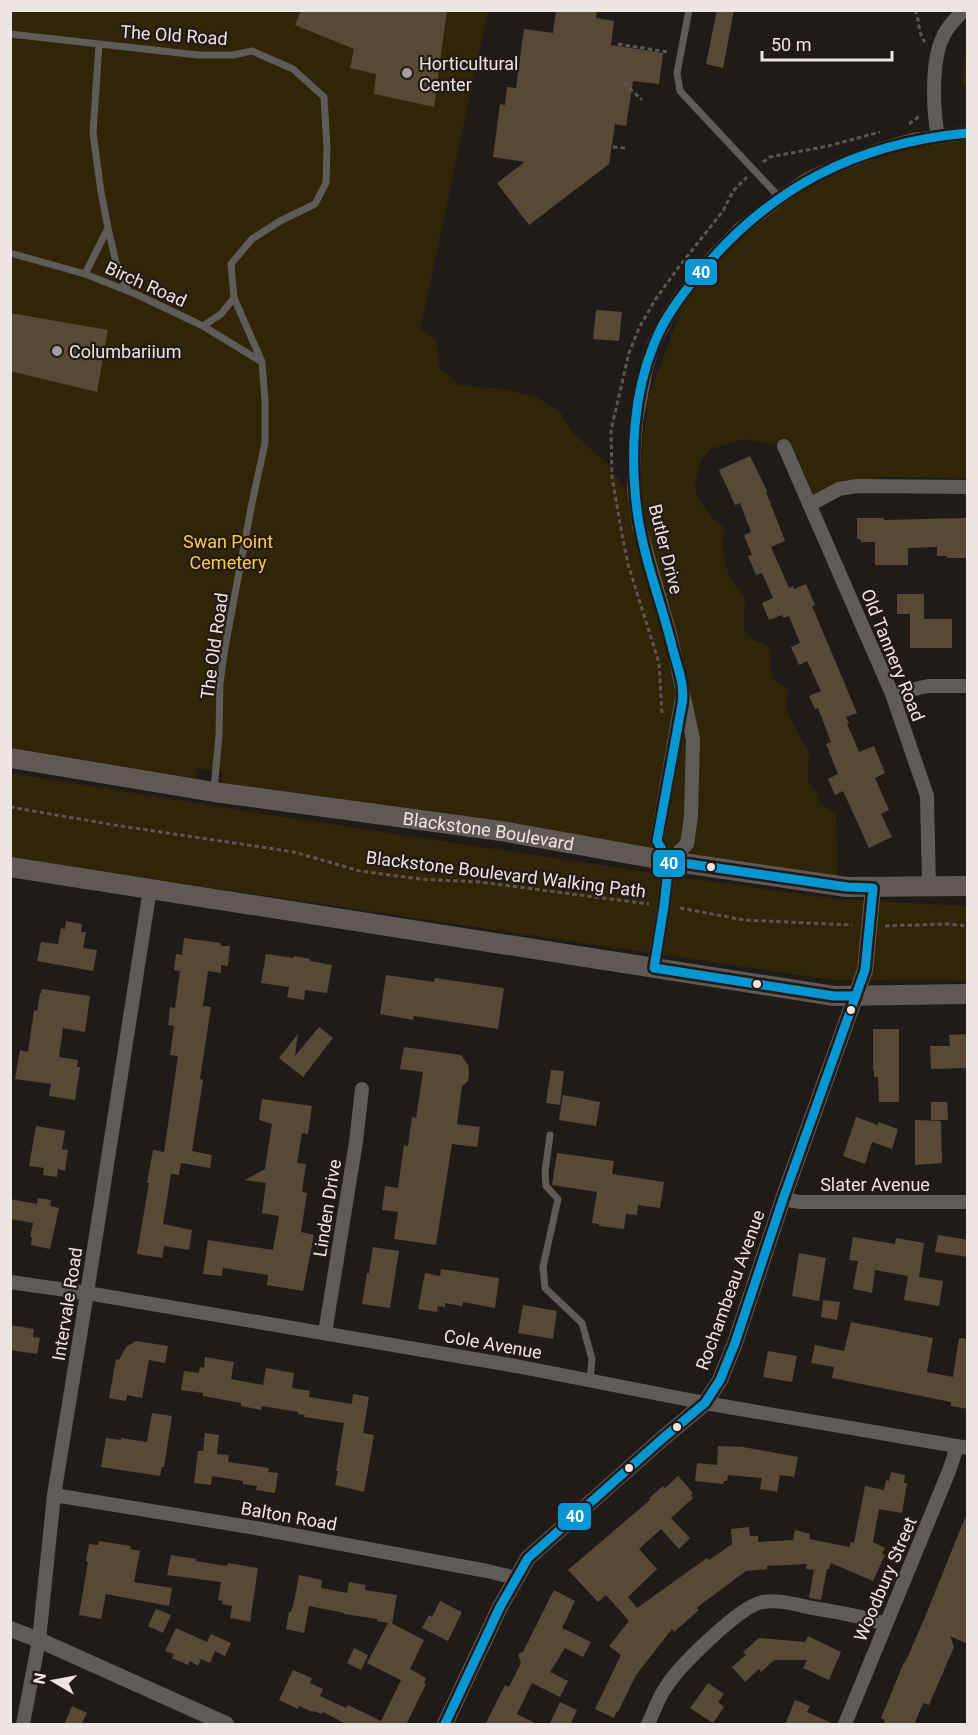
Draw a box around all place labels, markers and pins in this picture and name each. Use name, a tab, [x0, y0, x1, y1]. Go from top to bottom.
place label: Horticultural Center	[419, 53, 518, 95]
marker: Horticultural Center	[400, 66, 414, 80]
place label: Columbariium	[69, 341, 182, 362]
marker: Columbariium	[50, 344, 64, 358]
unlabelled marker	[705, 861, 717, 873]
unlabelled marker	[751, 978, 763, 990]
unlabelled marker	[845, 1004, 857, 1016]
unlabelled marker	[671, 1421, 683, 1433]
unlabelled marker	[623, 1462, 635, 1474]

